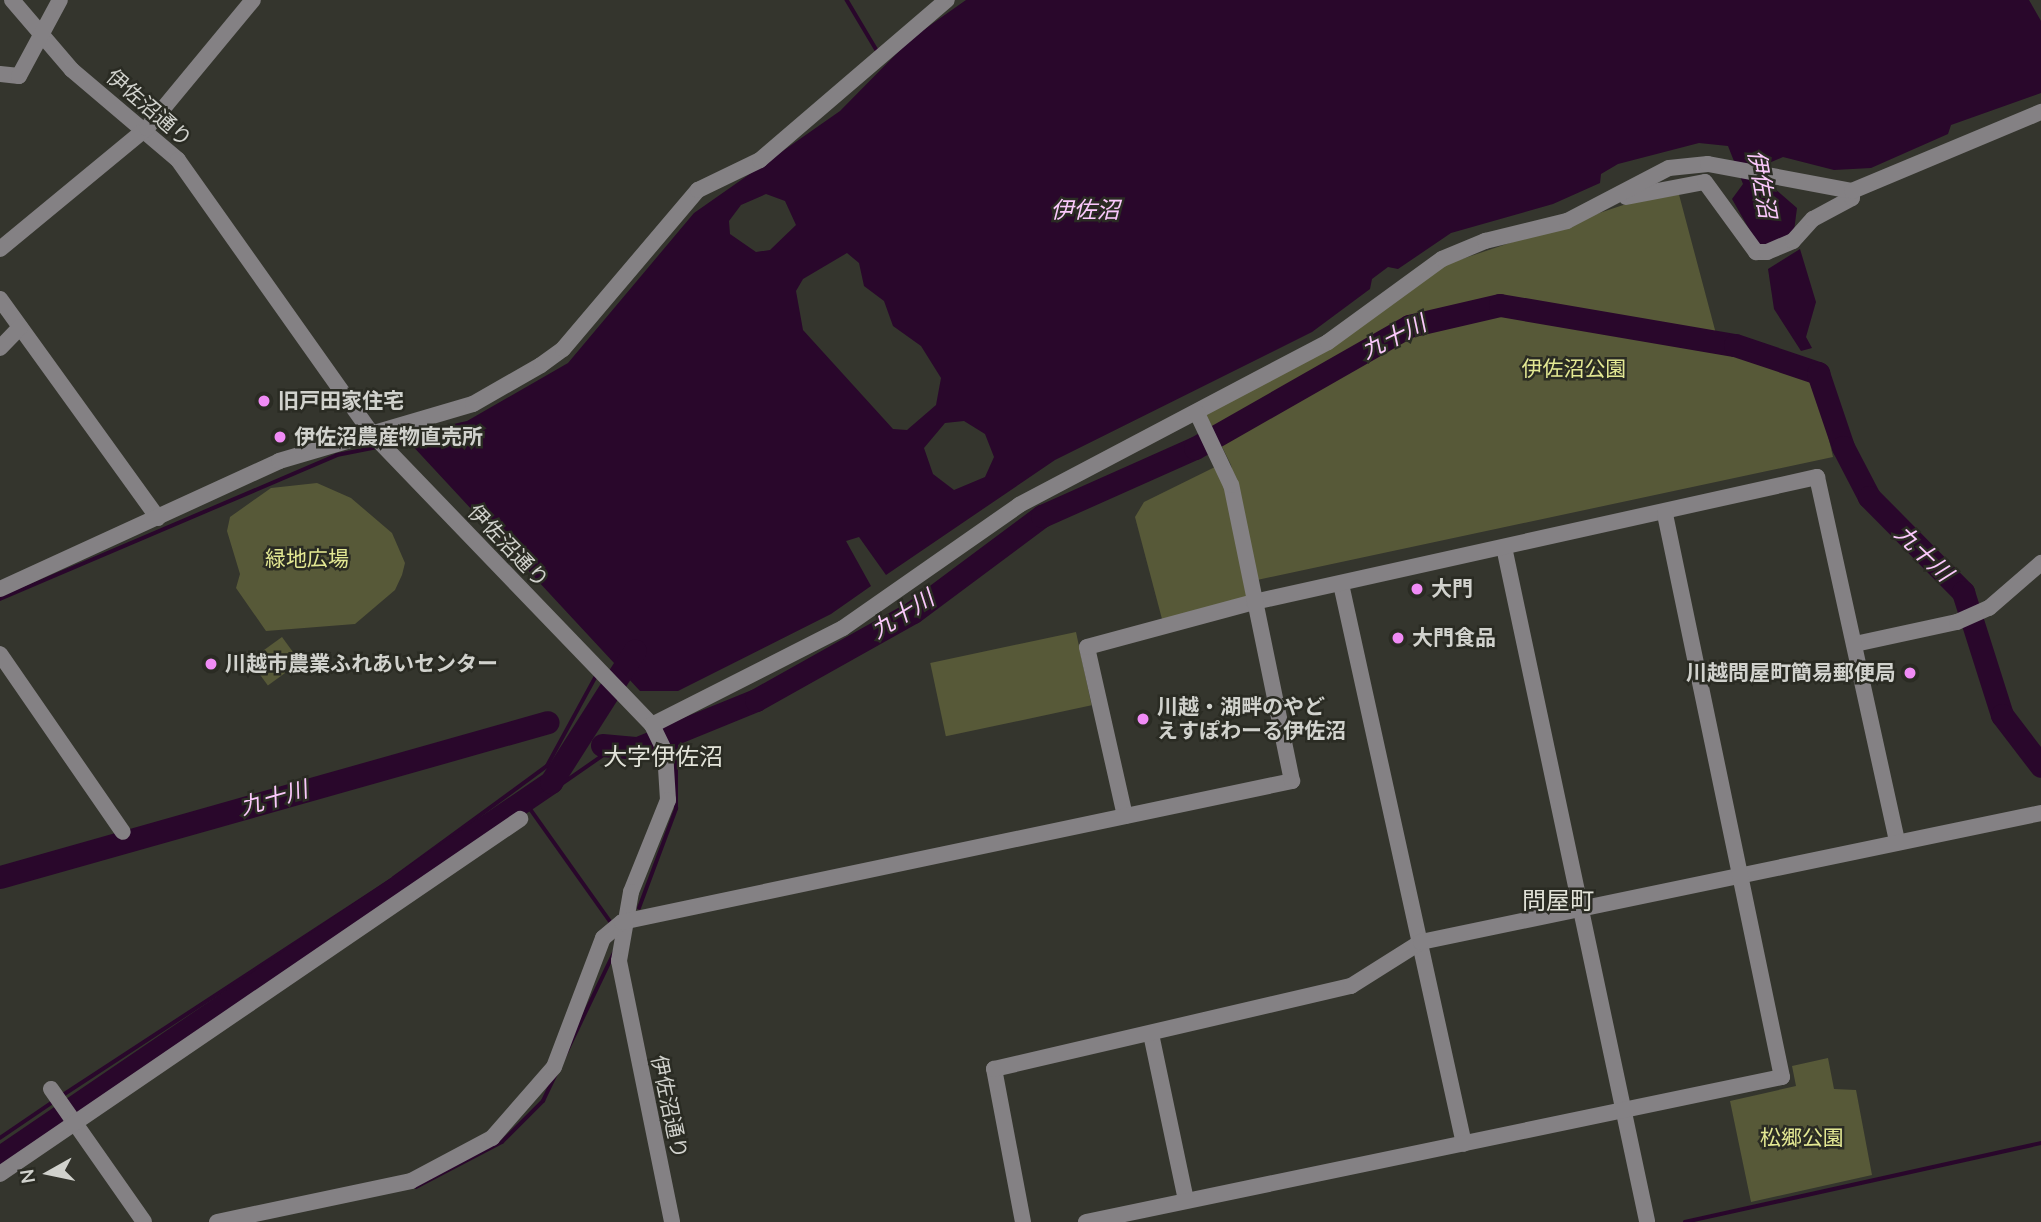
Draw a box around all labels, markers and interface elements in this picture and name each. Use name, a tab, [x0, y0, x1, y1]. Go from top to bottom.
street label: 伊佐沼通り	[101, 64, 197, 152]
water label: 伊佐沼	[1741, 148, 1781, 220]
water label: 伊佐沼	[1051, 197, 1119, 225]
water label: 九十川	[1357, 310, 1431, 366]
park label: 伊佐沼公園	[1522, 356, 1626, 382]
place label: 旧戸田家住宅	[278, 388, 404, 414]
marker: 旧戸田家住宅	[256, 393, 272, 409]
place label: 伊佐沼農産物直売所	[294, 424, 483, 450]
marker: 伊佐沼農産物直売所	[272, 429, 288, 445]
street label: 伊佐沼通り	[462, 499, 554, 593]
water label: 九十川	[1889, 520, 1957, 588]
park label: 緑地広場	[265, 546, 349, 572]
place label: 大門	[1431, 576, 1473, 602]
marker: 大門	[1409, 581, 1425, 597]
water label: 九十川	[866, 585, 940, 645]
place label: 大門食品	[1412, 625, 1496, 651]
marker: 大門食品	[1390, 630, 1406, 646]
place label: 川越市農業ふれあいセンター	[225, 651, 498, 677]
marker: 川越市農業ふれあいセンター	[203, 656, 219, 672]
place label: 川越問屋町簡易郵便局	[1686, 660, 1896, 686]
marker: 川越問屋町簡易郵便局	[1902, 665, 1918, 681]
place label: 川越・湖畔のやど えすぽわーる伊佐沼	[1157, 694, 1346, 744]
marker: 川越・湖畔のやど えすぽわーる伊佐沼	[1135, 711, 1151, 727]
district label: 大字伊佐沼	[603, 744, 723, 772]
water label: 九十川	[237, 776, 311, 822]
district label: 問屋町	[1522, 888, 1594, 916]
street label: 伊佐沼通り	[646, 1053, 692, 1161]
park label: 松郷公園	[1760, 1125, 1844, 1151]
north arrow	[14, 1138, 84, 1208]
text: N	[14, 1167, 42, 1185]

